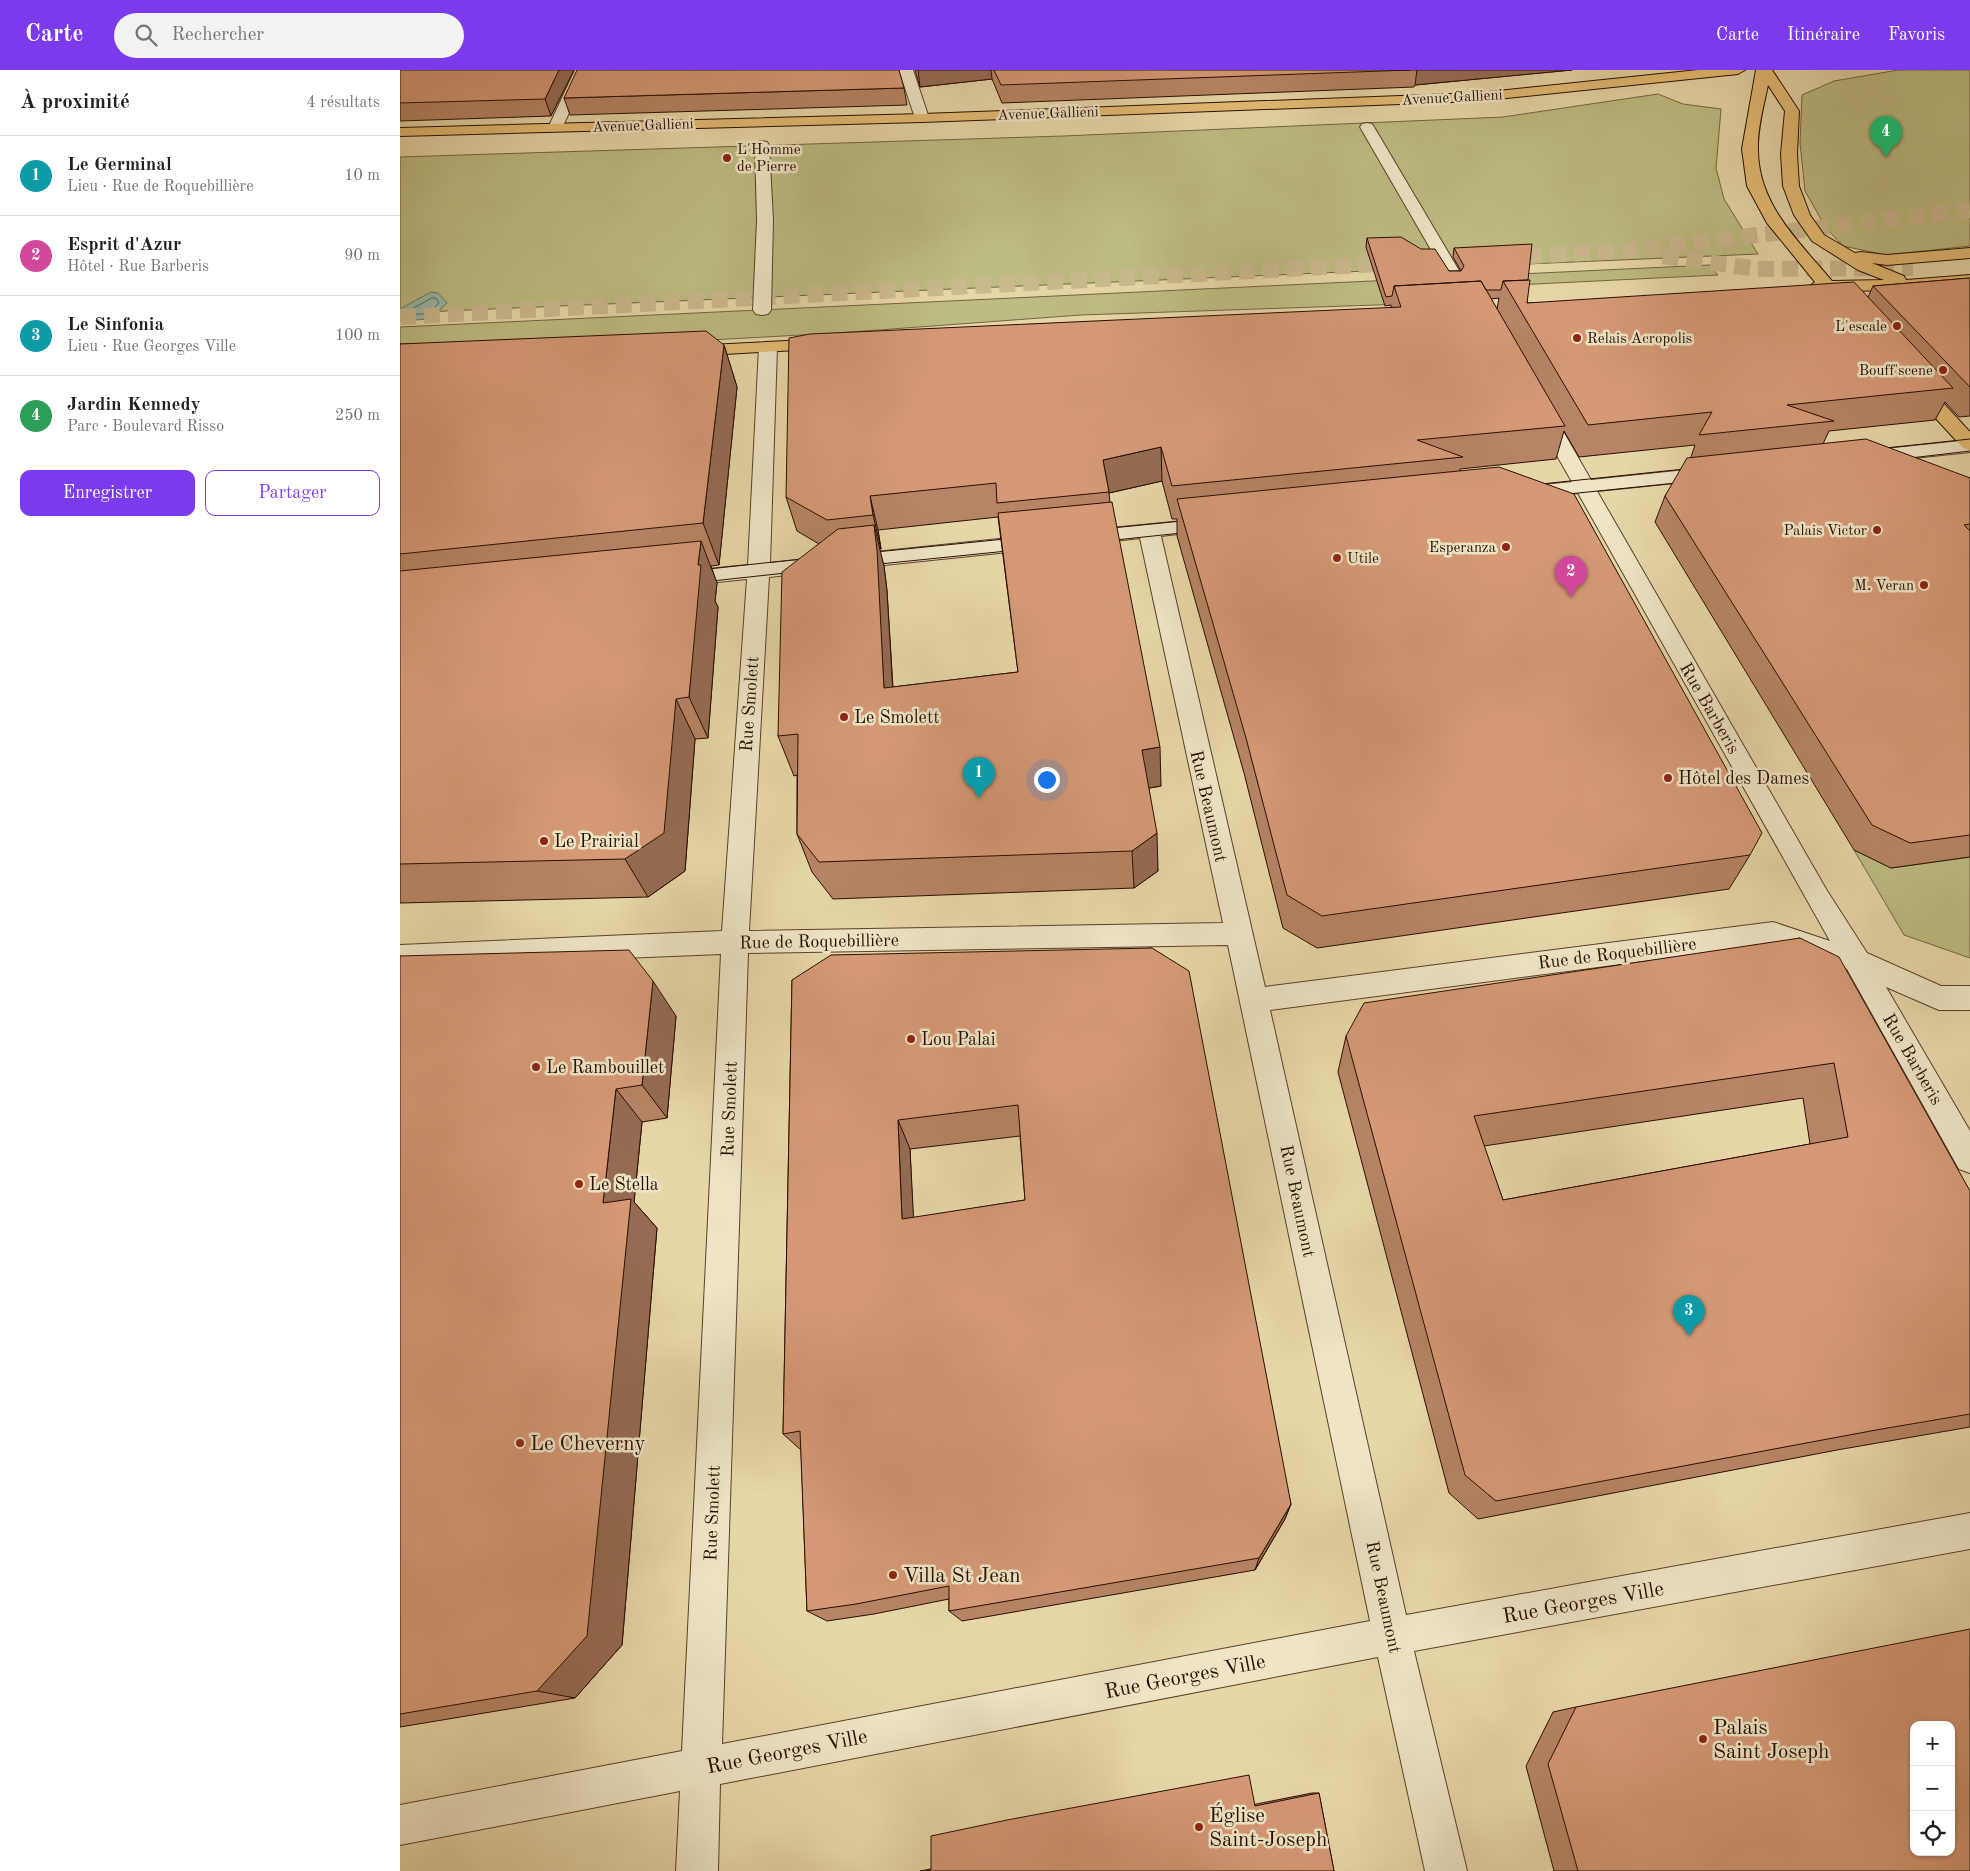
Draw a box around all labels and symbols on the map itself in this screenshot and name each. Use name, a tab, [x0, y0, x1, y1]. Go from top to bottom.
street label: Avenue Gallieni	[1401, 88, 1503, 109]
street label: Avenue Gallieni	[997, 105, 1099, 124]
pin: 4	[1870, 116, 1902, 157]
street label: Avenue Gallieni	[592, 117, 694, 136]
place label: L'Homme de Pierre	[737, 143, 801, 175]
marker: L'Homme de Pierre	[721, 152, 733, 164]
place label: L'escale	[1835, 320, 1887, 335]
marker: L'escale	[1891, 320, 1903, 332]
marker: Relais Acropolis	[1571, 332, 1583, 344]
place label: Relais Acropolis	[1587, 332, 1692, 347]
place label: Bouff'scene	[1859, 364, 1933, 379]
marker: Bouff'scene	[1937, 364, 1949, 376]
place label: Palais Victor	[1783, 524, 1867, 539]
marker: Palais Victor	[1871, 524, 1883, 536]
place label: Esperanza	[1429, 541, 1497, 556]
marker: Esperanza	[1500, 541, 1512, 553]
marker: Utile	[1331, 552, 1343, 564]
place label: Utile	[1347, 552, 1379, 567]
pin: 2	[1555, 556, 1587, 597]
place label: M. Veran	[1854, 579, 1914, 594]
marker: M. Veran	[1918, 579, 1930, 591]
street label: Rue Smolett	[738, 656, 762, 753]
street label: Rue Barberis	[1676, 660, 1743, 757]
place label: Le Smolett	[854, 709, 940, 727]
marker: Le Smolett	[838, 711, 850, 723]
street label: Rue Beaumont	[1186, 749, 1230, 864]
pin: 1	[963, 757, 995, 798]
your location	[1034, 767, 1060, 793]
place label: Hôtel des Dames	[1678, 770, 1810, 788]
marker: Hôtel des Dames	[1662, 772, 1674, 784]
place label: Le Prairial	[554, 833, 639, 851]
marker: Le Prairial	[538, 835, 550, 847]
street label: Rue de Roquebillière	[739, 932, 899, 952]
street label: Rue de Roquebillière	[1537, 935, 1698, 973]
street label: Rue Barberis	[1879, 1011, 1946, 1108]
place label: Lou Palai	[921, 1031, 996, 1049]
marker: Lou Palai	[905, 1033, 917, 1045]
place label: Le Rambouillet	[546, 1059, 664, 1077]
marker: Le Rambouillet	[530, 1061, 542, 1073]
street label: Rue Smolett	[719, 1061, 741, 1157]
street label: Rue Beaumont	[1276, 1143, 1318, 1259]
place label: Le Stella	[589, 1176, 659, 1194]
marker: Le Stella	[573, 1178, 585, 1190]
pin: 3	[1673, 1295, 1705, 1336]
place label: Le Cheverny	[530, 1434, 646, 1455]
marker: Le Cheverny	[514, 1437, 526, 1449]
street label: Rue Smolett	[702, 1465, 724, 1561]
street label: Rue Beaumont	[1362, 1539, 1404, 1655]
place label: Villa St Jean	[903, 1566, 1021, 1587]
marker: Villa St Jean	[887, 1569, 899, 1581]
street label: Rue Georges Ville	[1501, 1579, 1666, 1628]
street label: Rue Georges Ville	[1103, 1652, 1268, 1703]
place label: Palais Saint Joseph	[1713, 1718, 1829, 1763]
street label: Rue Georges Ville	[705, 1727, 870, 1778]
marker: Palais Saint Joseph	[1697, 1733, 1709, 1745]
place label: Église Saint-Joseph	[1209, 1802, 1327, 1851]
marker: Église Saint-Joseph	[1193, 1821, 1205, 1833]

